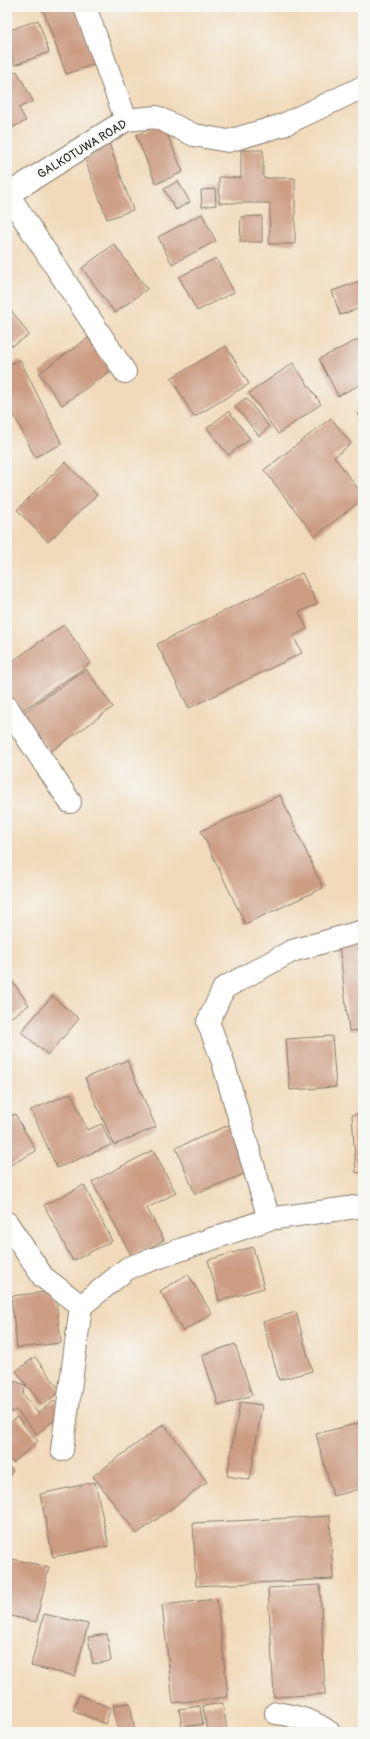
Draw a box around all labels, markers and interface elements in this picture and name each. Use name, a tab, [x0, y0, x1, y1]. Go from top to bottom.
street label: GALKOTUWA ROAD	[35, 117, 130, 182]

